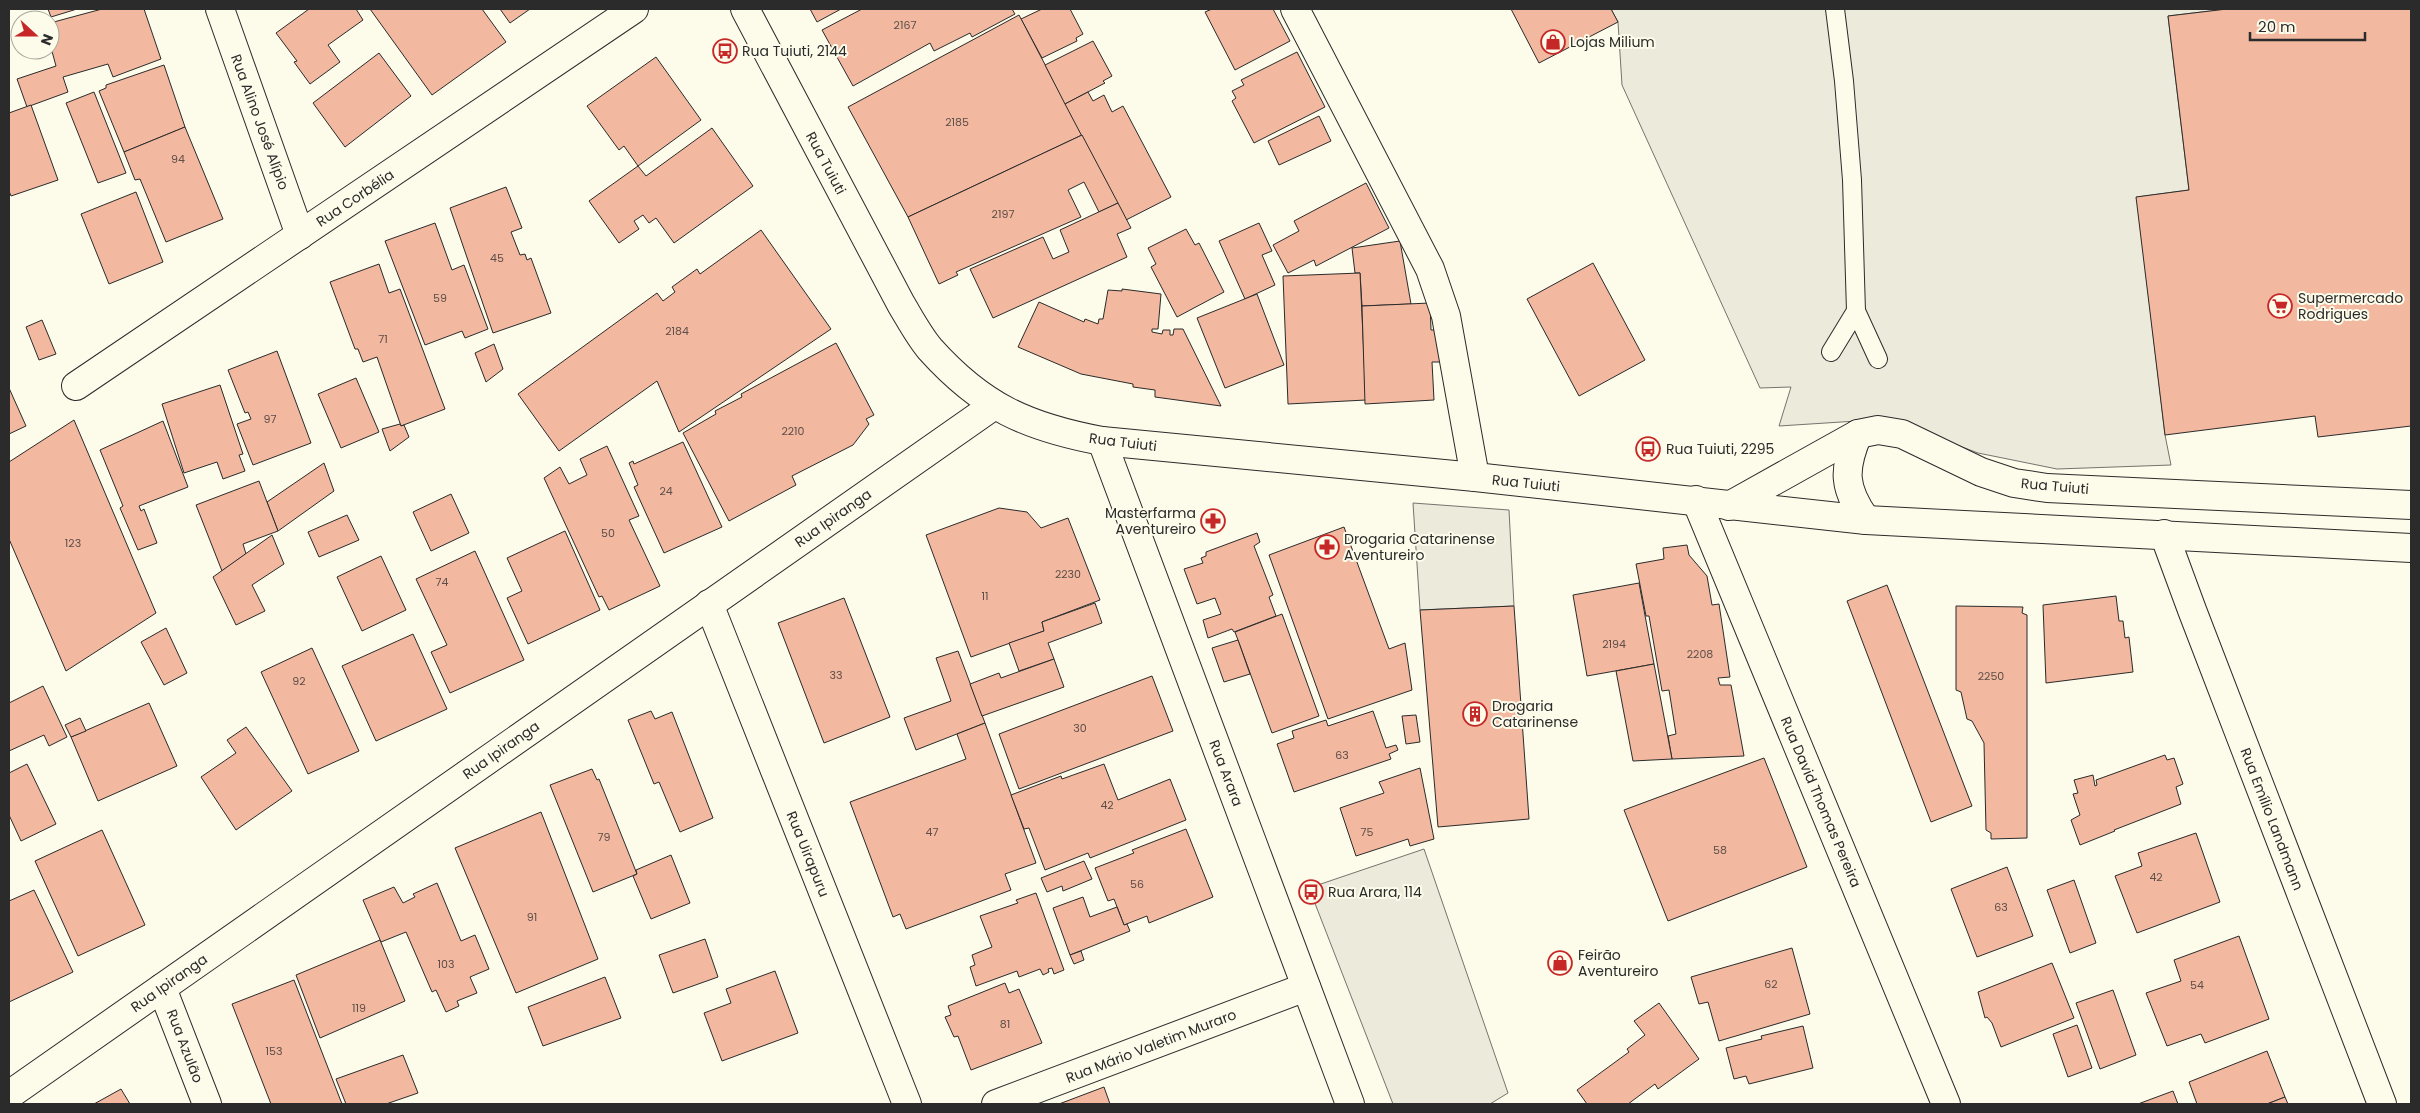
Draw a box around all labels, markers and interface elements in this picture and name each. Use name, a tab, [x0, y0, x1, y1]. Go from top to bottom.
north arrow	[10, 10, 60, 60]
scale bar	[2250, 10, 2365, 42]
text: 20 m	[2258, 16, 2296, 37]
house number: 2167	[894, 17, 916, 33]
shop icon: Lojas Milium	[1540, 29, 1566, 55]
text: N	[36, 31, 58, 48]
place label: Lojas Milium	[1570, 32, 1655, 52]
bus stop icon: Rua Tuiuti, 2144	[712, 38, 738, 64]
place label: Rua Tuiuti, 2144	[742, 41, 847, 61]
street label: Rua Alino José Alípio	[226, 51, 294, 193]
house number: 2185	[945, 114, 969, 130]
street label: Rua Tuiuti	[801, 128, 851, 198]
house number: 94	[171, 151, 185, 167]
street label: Rua Corbélia	[312, 164, 398, 232]
house number: 2197	[992, 206, 1014, 222]
house number: 45	[490, 250, 504, 266]
place label: Supermercado Rodrigues	[2298, 288, 2403, 324]
house number: 59	[433, 290, 447, 306]
supermarket icon: Supermercado Rodrigues	[2267, 293, 2293, 319]
house number: 2184	[665, 323, 689, 339]
house number: 71	[378, 331, 388, 347]
house number: 97	[264, 411, 276, 427]
house number: 2210	[781, 423, 805, 439]
street label: Rua Tuiuti	[1088, 428, 1158, 456]
bus stop icon: Rua Tuiuti, 2295	[1635, 436, 1661, 462]
place label: Rua Tuiuti, 2295	[1666, 439, 1774, 459]
street label: Rua Tuiuti	[1491, 469, 1561, 497]
street label: Rua Tuiuti	[2020, 473, 2090, 499]
house number: 24	[659, 483, 673, 499]
street label: Rua Ipiranga	[791, 484, 875, 552]
place label: Masterfarma Aventureiro	[1105, 503, 1196, 539]
pharmacy icon: Masterfarma Aventureiro	[1200, 508, 1226, 534]
house number: 50	[601, 525, 615, 541]
place label: Drogaria Catarinense Aventureiro	[1344, 529, 1495, 565]
pharmacy icon: Drogaria Catarinense Aventureiro	[1314, 534, 1340, 560]
house number: 123	[65, 535, 81, 551]
house number: 2230	[1055, 566, 1081, 582]
house number: 74	[436, 574, 449, 590]
house number: 11	[981, 588, 989, 604]
house number: 2194	[1602, 636, 1626, 652]
house number: 2208	[1687, 646, 1713, 662]
house number: 33	[830, 667, 842, 683]
house number: 2250	[1978, 668, 2004, 684]
house number: 92	[292, 673, 306, 689]
place label: Drogaria Catarinense	[1492, 696, 1578, 732]
building icon: Drogaria Catarinense	[1462, 701, 1488, 727]
street label: Rua David Thomas Pereira	[1776, 714, 1866, 890]
street label: Rua Ipiranga	[459, 716, 543, 784]
house number: 30	[1073, 720, 1087, 736]
street label: Rua Arara	[1204, 737, 1248, 809]
street label: Rua Emílio Landmann	[2236, 745, 2308, 893]
house number: 63	[1335, 747, 1349, 763]
house number: 42	[1100, 797, 1114, 813]
street label: Rua Uirapuru	[782, 808, 834, 900]
house number: 47	[926, 824, 938, 840]
house number: 75	[1361, 824, 1374, 840]
house number: 79	[598, 829, 611, 845]
house number: 58	[1713, 842, 1727, 858]
house number: 42	[2149, 869, 2163, 885]
house number: 56	[1130, 876, 1144, 892]
bus stop icon: Rua Arara, 114	[1298, 879, 1324, 905]
place label: Rua Arara, 114	[1328, 882, 1422, 902]
house number: 63	[1994, 899, 2008, 915]
house number: 91	[527, 909, 537, 925]
place label: Feirão Aventureiro	[1578, 945, 1659, 981]
street label: Rua Ipiranga	[127, 949, 211, 1017]
shop icon: Feirão Aventureiro	[1547, 950, 1573, 976]
house number: 103	[438, 956, 454, 972]
house number: 62	[1764, 976, 1778, 992]
house number: 54	[2190, 977, 2204, 993]
house number: 119	[352, 1000, 366, 1016]
street label: Rua Mário Valetim Muraro	[1063, 1004, 1239, 1088]
street label: Rua Azulão	[162, 1006, 208, 1086]
house number: 81	[1000, 1016, 1010, 1032]
house number: 153	[266, 1043, 282, 1059]

